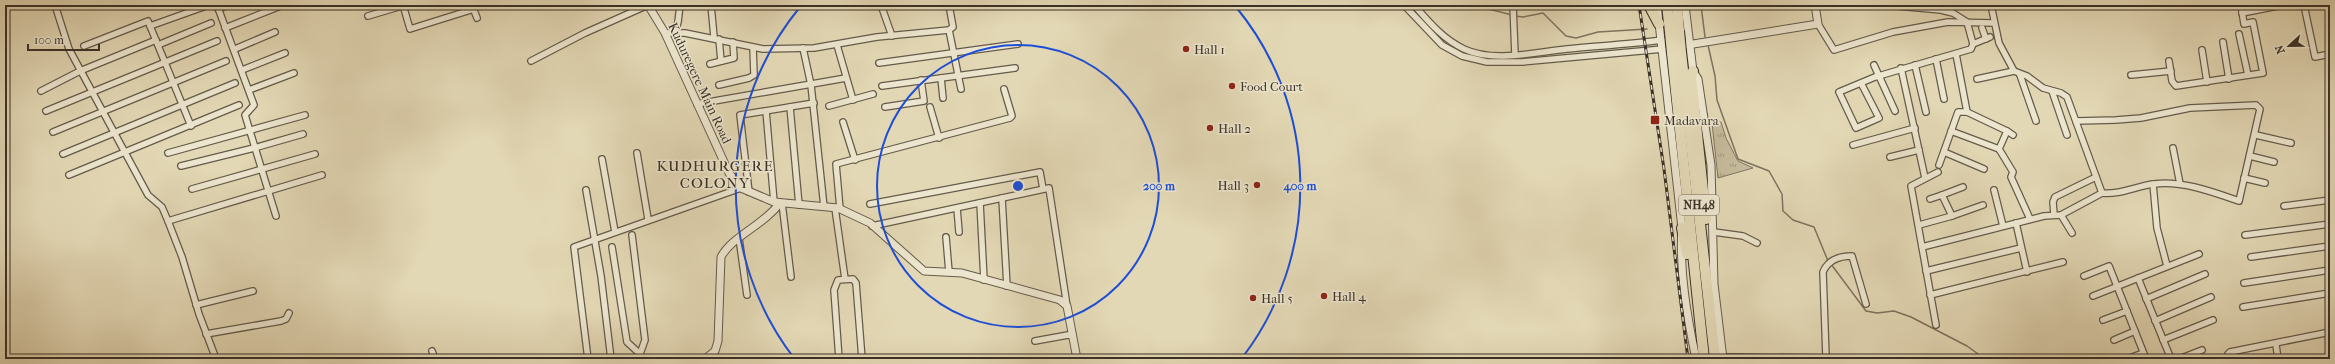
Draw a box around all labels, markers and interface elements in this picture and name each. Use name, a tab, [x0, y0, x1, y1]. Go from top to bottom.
street label: Kuduregere Main Road	[665, 20, 735, 147]
scale bar	[28, 26, 99, 52]
north arrow	[2269, 26, 2309, 66]
text: 100 m	[34, 33, 64, 47]
place label: Hall 1	[1194, 42, 1225, 57]
text: N	[2272, 43, 2288, 56]
marker: Hall 1	[1181, 44, 1191, 54]
place label: Food Court	[1240, 79, 1303, 94]
marker: Food Court	[1227, 81, 1237, 91]
place label: Madavara	[1664, 113, 1720, 128]
marker: Madavara	[1649, 114, 1661, 126]
place label: Hall 2	[1218, 121, 1251, 136]
marker: Hall 2	[1205, 123, 1215, 133]
district label: KUDHURGERE COLONY	[656, 157, 774, 192]
place label: Hall 3	[1217, 178, 1249, 193]
centre of rings	[1011, 179, 1025, 193]
text: 200 m	[1143, 179, 1176, 193]
text: 400 m	[1283, 179, 1317, 194]
marker: Hall 3	[1252, 180, 1262, 190]
road number: NH48	[1679, 195, 1719, 215]
place label: Hall 4	[1332, 289, 1366, 304]
place label: Hall 5	[1261, 291, 1293, 306]
marker: Hall 4	[1319, 291, 1329, 301]
marker: Hall 5	[1248, 293, 1258, 303]

